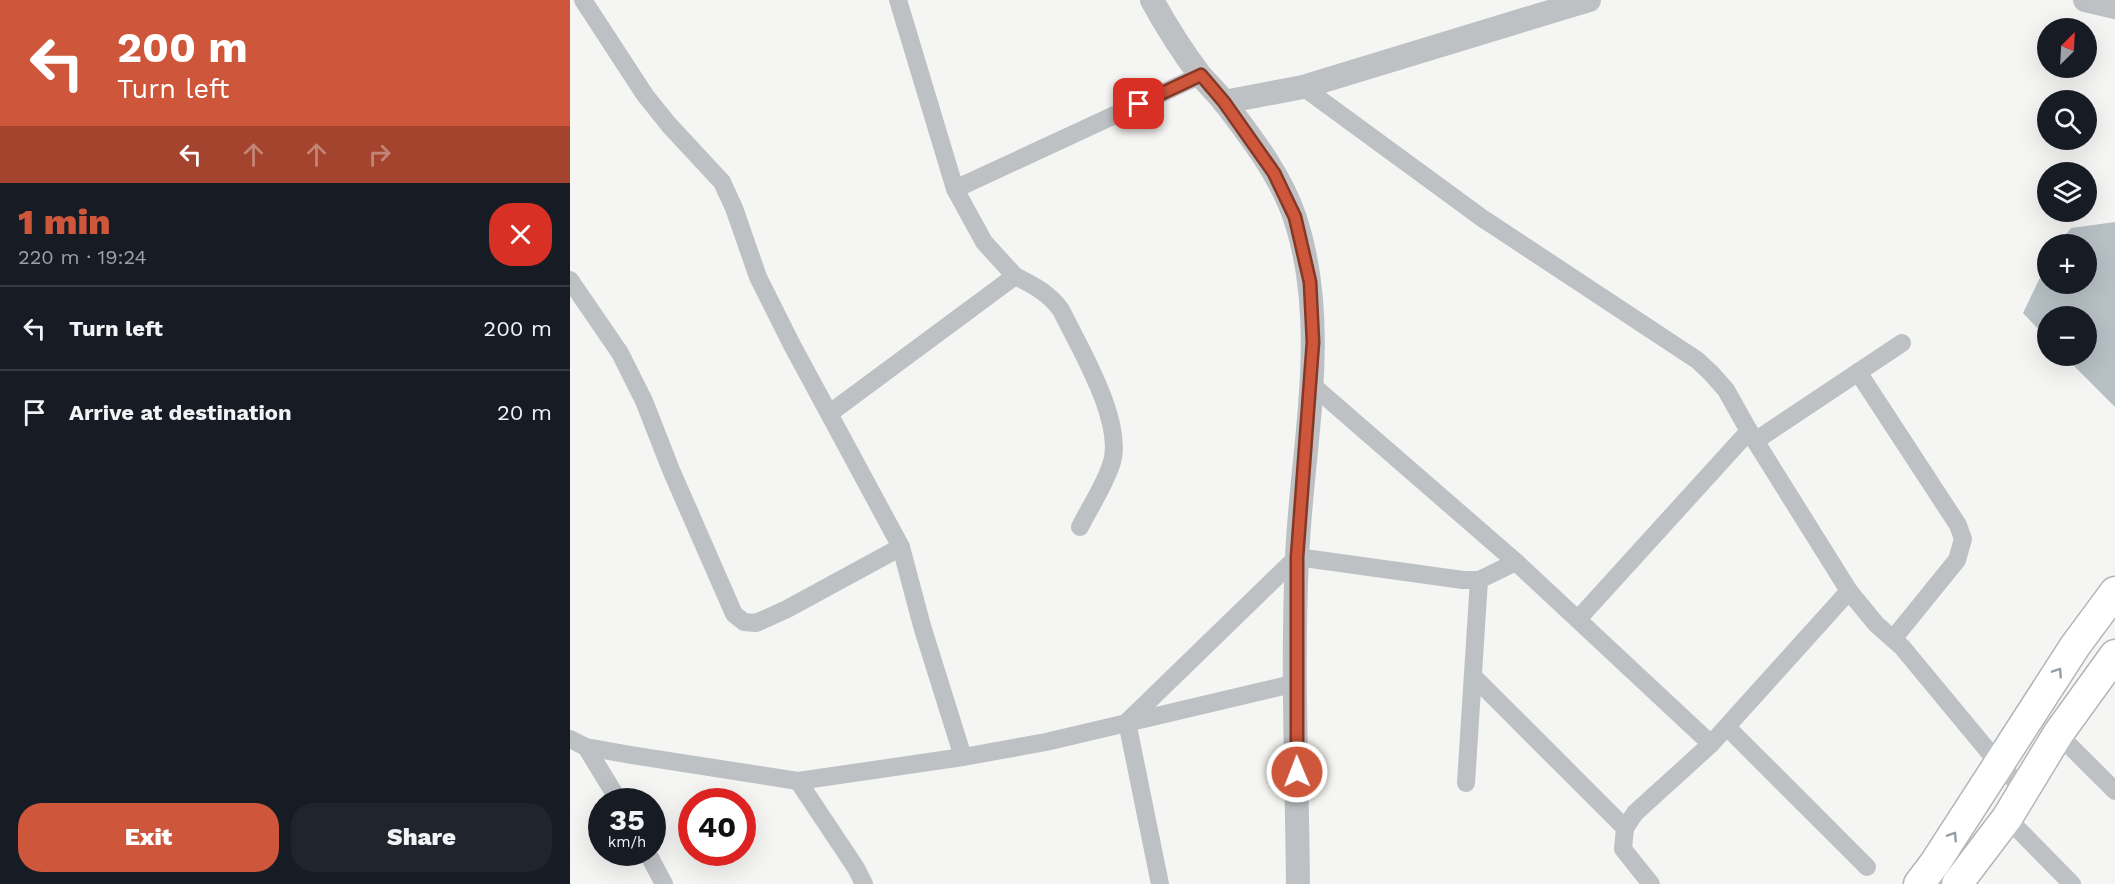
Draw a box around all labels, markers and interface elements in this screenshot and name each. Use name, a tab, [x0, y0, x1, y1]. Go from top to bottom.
north arrow	[2037, 18, 2097, 78]
map controls	[2037, 18, 2097, 366]
text: 200 m	[117, 23, 248, 72]
icon: left	[18, 24, 96, 102]
text: Turn left	[117, 73, 229, 105]
pin	[1113, 78, 1164, 129]
icon: arrive	[1122, 87, 1155, 120]
button: search	[2037, 90, 2097, 150]
icon: left	[174, 138, 207, 171]
icon: ahead	[237, 138, 270, 171]
icon: ahead	[300, 138, 333, 171]
icon: right	[363, 138, 396, 171]
button: layers	[2037, 162, 2097, 222]
text: 1 min	[18, 201, 111, 243]
button: close	[489, 203, 552, 266]
button: +	[2037, 234, 2097, 294]
text: 220 m · 19:24	[18, 245, 147, 269]
button: −	[2037, 306, 2097, 366]
icon: left	[18, 312, 51, 345]
text: Turn left	[69, 316, 163, 341]
text: 200 m	[483, 316, 552, 341]
icon: arrive	[18, 396, 51, 429]
text: Arrive at destination	[69, 400, 292, 425]
text: 20 m	[497, 400, 552, 425]
one-way arrow	[2051, 668, 2062, 679]
position arrow	[1265, 740, 1329, 804]
speed limit sign: 40	[678, 788, 756, 866]
text: 35	[609, 802, 645, 837]
button: Exit	[18, 803, 279, 872]
button: Share	[291, 803, 552, 872]
one-way arrow	[1945, 832, 1957, 842]
text: km/h	[608, 833, 646, 851]

